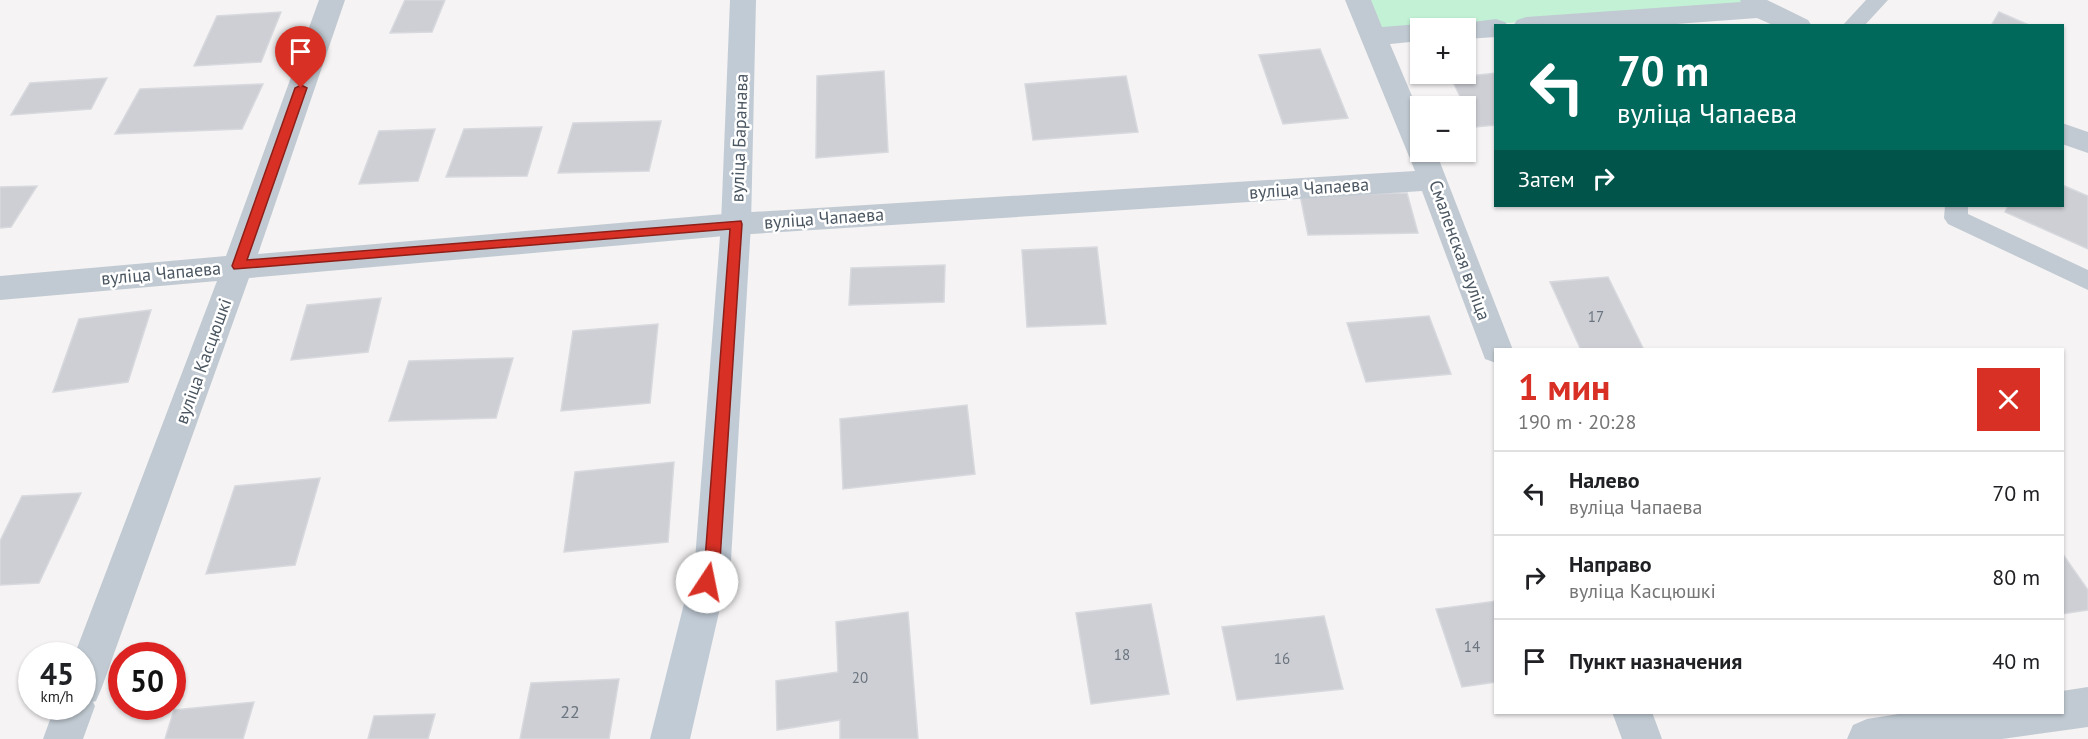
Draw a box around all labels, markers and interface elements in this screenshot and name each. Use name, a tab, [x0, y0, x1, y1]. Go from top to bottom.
map controls	[1410, 18, 1476, 162]
button: +	[1410, 18, 1476, 84]
pin	[275, 26, 326, 88]
icon: arrive	[284, 35, 317, 68]
text: 70 m	[1617, 43, 1709, 98]
icon: left	[1518, 48, 1596, 126]
street label: вуліца Баранава	[725, 73, 753, 203]
button: −	[1410, 96, 1476, 162]
text: вуліца Чапаева	[1617, 96, 1797, 130]
icon: right	[1587, 162, 1620, 195]
text: Затем	[1518, 165, 1575, 193]
street label: вуліца Чапаева	[1248, 172, 1370, 204]
street label: Смаленская вуліца	[1424, 177, 1496, 323]
street label: вуліца Чапаева	[763, 202, 885, 234]
street label: вуліца Чапаева	[100, 256, 222, 290]
street label: вуліца Касцюшкі	[170, 295, 236, 427]
house number: 17	[1588, 307, 1604, 326]
text: 1 мин	[1518, 363, 1610, 410]
button: close	[1977, 368, 2040, 431]
text: 190 m · 20:28	[1518, 409, 1636, 435]
text: Налево	[1569, 466, 1640, 494]
icon: left	[1518, 477, 1551, 510]
text: 70 m	[1992, 479, 2040, 507]
text: вуліца Чапаева	[1569, 494, 1702, 520]
position arrow	[675, 550, 739, 614]
text: Направо	[1569, 550, 1652, 578]
icon: right	[1518, 561, 1551, 594]
text: 80 m	[1992, 563, 2040, 591]
text: вуліца Касцюшкі	[1569, 578, 1716, 604]
house number: 14	[1464, 637, 1480, 656]
speed limit sign: 50	[108, 642, 186, 720]
house number: 18	[1114, 645, 1130, 664]
icon: arrive	[1518, 645, 1551, 678]
text: Пункт назначения	[1569, 647, 1742, 675]
text: 40 m	[1992, 647, 2040, 675]
house number: 16	[1274, 649, 1290, 668]
text: 45	[40, 654, 74, 693]
house number: 20	[852, 668, 868, 687]
text: km/h	[41, 687, 73, 706]
house number: 22	[560, 700, 580, 723]

